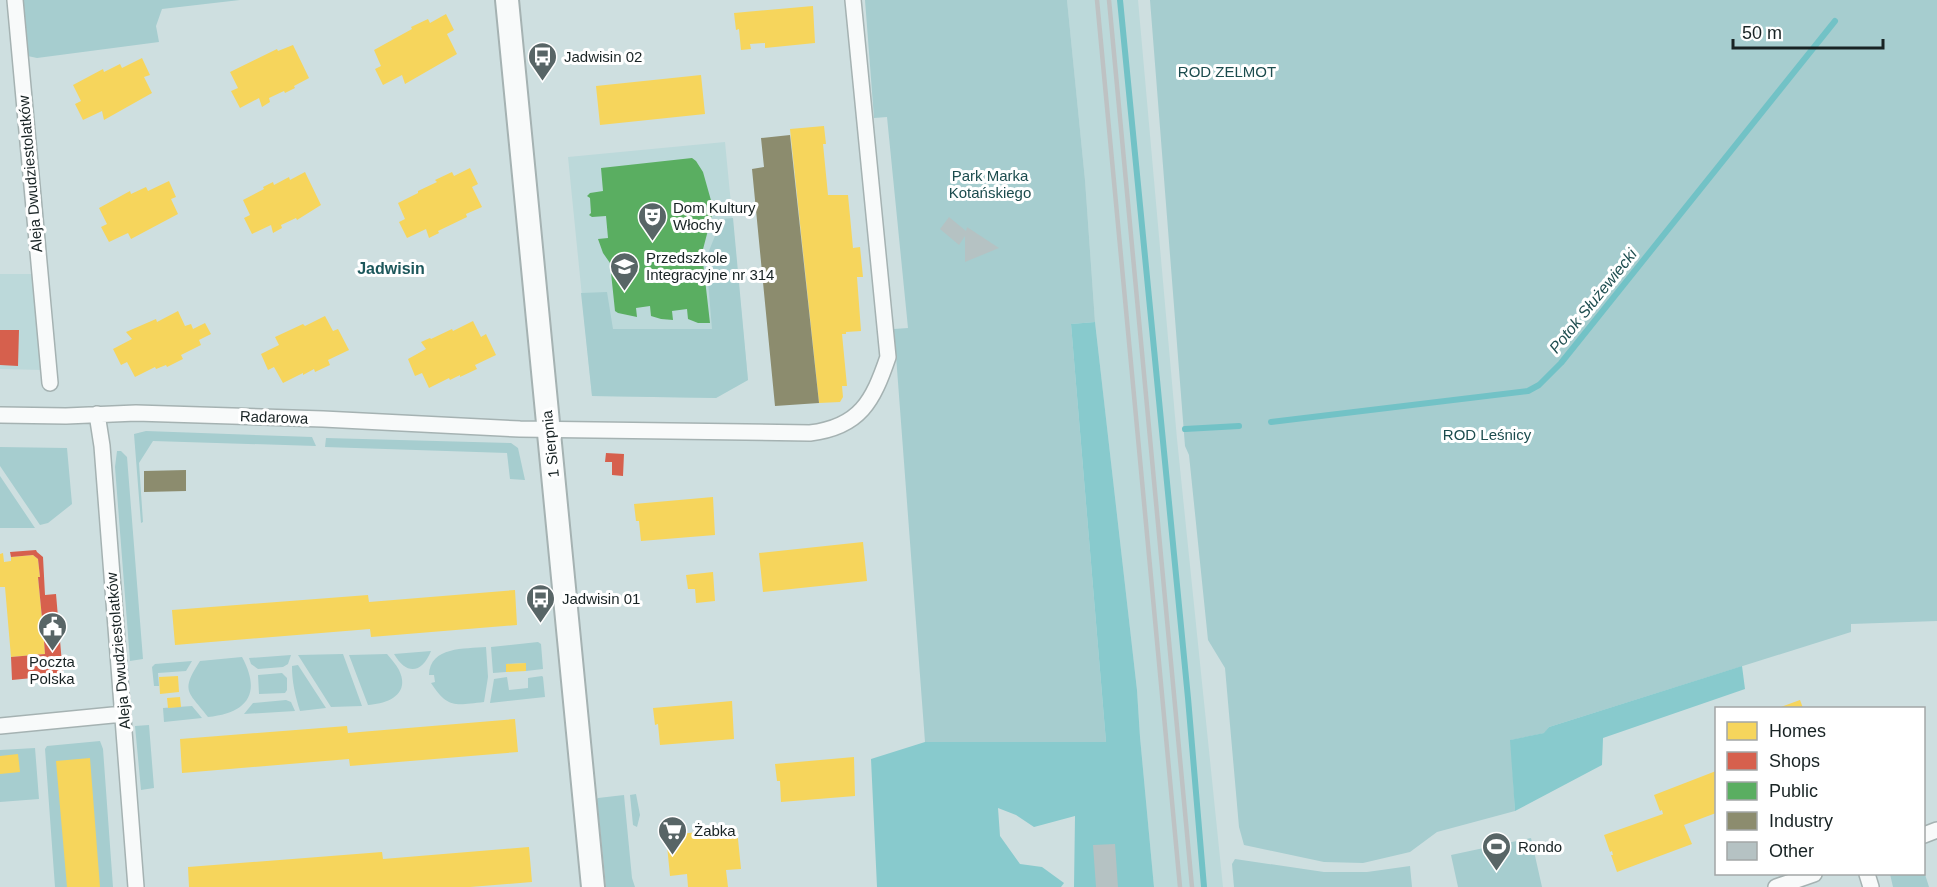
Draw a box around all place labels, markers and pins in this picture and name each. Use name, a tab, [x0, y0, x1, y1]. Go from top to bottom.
bus stop icon: Jadwisin 02	[527, 40, 559, 82]
place label: Jadwisin 02	[564, 48, 642, 65]
place label: Dom Kultury Włochy	[673, 199, 756, 233]
theatre icon: Dom Kultury Włochy	[636, 200, 668, 242]
place label: Przedszkole Integracyjne nr 314	[646, 249, 774, 283]
school or university icon: Przedszkole Integracyjne nr 314	[609, 250, 641, 292]
bus stop icon: Jadwisin 01	[525, 582, 557, 624]
place label: Jadwisin 01	[562, 590, 640, 607]
public building icon: Poczta Polska	[36, 610, 68, 652]
place label: Poczta Polska	[29, 653, 76, 687]
supermarket icon: Żabka	[657, 814, 689, 856]
place label: Żabka	[694, 822, 736, 839]
sports icon: Rondo	[1481, 830, 1513, 872]
place label: Rondo	[1518, 838, 1562, 855]

